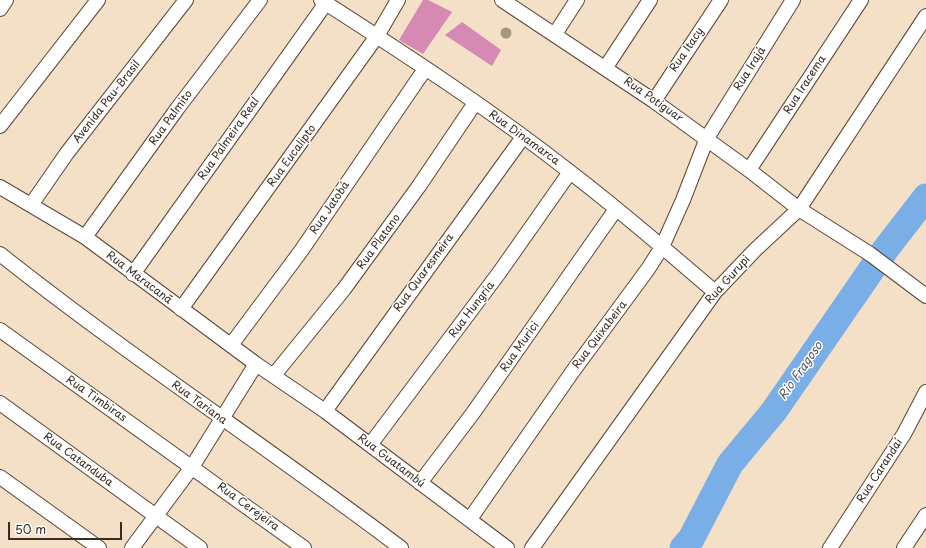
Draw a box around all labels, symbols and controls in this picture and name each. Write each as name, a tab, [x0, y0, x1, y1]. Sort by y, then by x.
street label: Rua Itacy	[667, 25, 707, 75]
street label: Rua Irajá	[731, 45, 769, 93]
street label: Rua Iracema	[781, 53, 829, 117]
street label: Avenida Pau-Brasil	[71, 58, 143, 146]
street label: Rua Potiguar	[621, 75, 685, 125]
street label: Rua Palmito	[147, 88, 195, 148]
street label: Rua Palmeira Real	[196, 95, 262, 183]
street label: Rua Dinamarca	[486, 108, 562, 168]
street label: Rua Eucalipto	[265, 122, 319, 190]
street label: Rua Jatobá	[308, 179, 352, 237]
street label: Rua Platano	[355, 212, 403, 272]
street label: Rua Quaresmeira	[391, 231, 457, 315]
street label: Rua Maracanã	[103, 249, 175, 307]
street label: Rua Gurupi	[703, 253, 753, 307]
street label: Rua Hungria	[447, 279, 497, 341]
street label: Rua Quixabeira	[570, 298, 630, 372]
street label: Rua Murici	[498, 319, 542, 375]
water label: Rio Fragoso	[776, 339, 826, 403]
street label: Rua Timbiras	[63, 373, 129, 425]
street label: Rua Tariana	[169, 378, 229, 428]
street label: Rua Catanduba	[41, 430, 115, 490]
street label: Rua Guatambú	[355, 431, 427, 491]
street label: Rua Carandaí	[854, 436, 906, 506]
street label: Rua Cerejeira	[214, 480, 282, 534]
scale bar	[10, 514, 124, 540]
text: 50 m	[15, 520, 46, 538]

